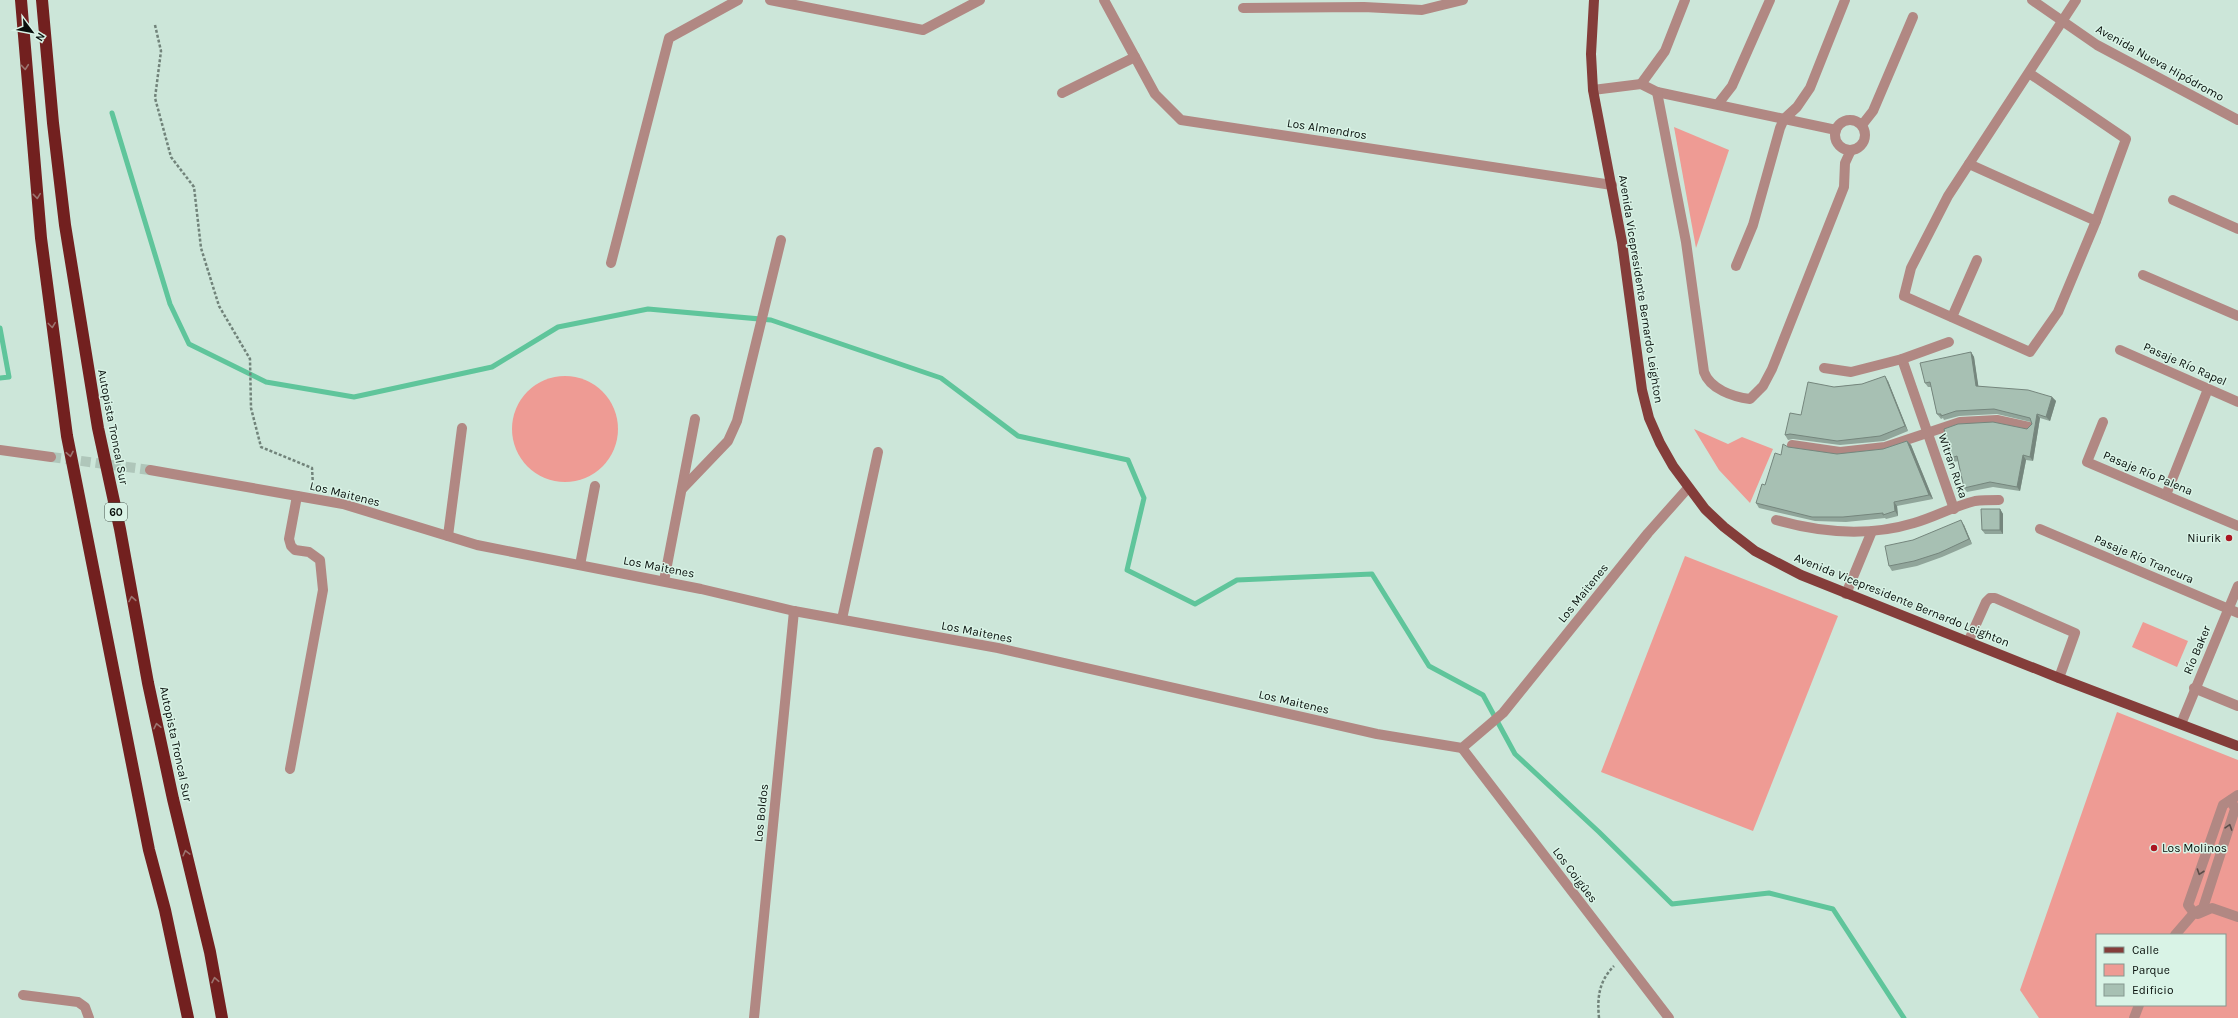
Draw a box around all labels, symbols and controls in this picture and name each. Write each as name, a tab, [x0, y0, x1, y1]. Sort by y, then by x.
north arrow	[12, 12, 52, 52]
street label: Avenida Nueva Hipódromo	[2094, 22, 2226, 104]
text: N	[32, 30, 48, 44]
one-way arrow	[21, 64, 30, 70]
street label: Los Almendros	[1286, 116, 1368, 142]
street label: Avenida Vicepresidente Bernardo Leighton	[1616, 174, 1666, 404]
one-way arrow	[32, 193, 41, 199]
one-way arrow	[47, 322, 56, 329]
street label: Pasaje Río Rapel	[2141, 339, 2229, 389]
street label: Autopista Troncal Sur	[95, 368, 131, 487]
street label: Witran Ruka	[1935, 432, 1971, 500]
street label: Pasaje Río Palena	[2101, 448, 2195, 498]
one-way arrow	[66, 451, 74, 457]
street label: Los Maitenes	[308, 478, 382, 510]
road number: 60	[105, 503, 127, 521]
place label: Niurik	[2187, 531, 2221, 545]
street label: Pasaje Río Trancura	[2092, 532, 2196, 586]
marker: Niurik	[2224, 533, 2234, 543]
street label: Avenida Vicepresidente Bernardo Leighton	[1792, 550, 2012, 650]
street label: Los Maitenes	[622, 553, 696, 581]
street label: Los Maitenes	[1555, 561, 1611, 625]
one-way arrow	[128, 596, 137, 602]
street label: Los Maitenes	[940, 618, 1014, 646]
street label: Río Baker	[2180, 623, 2214, 677]
street label: Autopista Troncal Sur	[157, 685, 195, 803]
street label: Los Maitenes	[1257, 687, 1331, 717]
one-way arrow	[154, 723, 162, 729]
street label: Los Boldos	[751, 783, 771, 843]
one-way arrow	[2224, 824, 2233, 831]
place label: Los Molinos	[2162, 841, 2227, 855]
marker: Los Molinos	[2149, 843, 2159, 853]
street label: Los Coigûes	[1550, 845, 1600, 905]
one-way arrow	[183, 850, 191, 856]
one-way arrow	[2196, 869, 2204, 876]
legend	[2096, 934, 2226, 1006]
text: Calle	[2132, 943, 2159, 957]
text: Parque	[2132, 963, 2170, 977]
one-way arrow	[211, 977, 220, 983]
text: Edificio	[2132, 983, 2173, 997]

